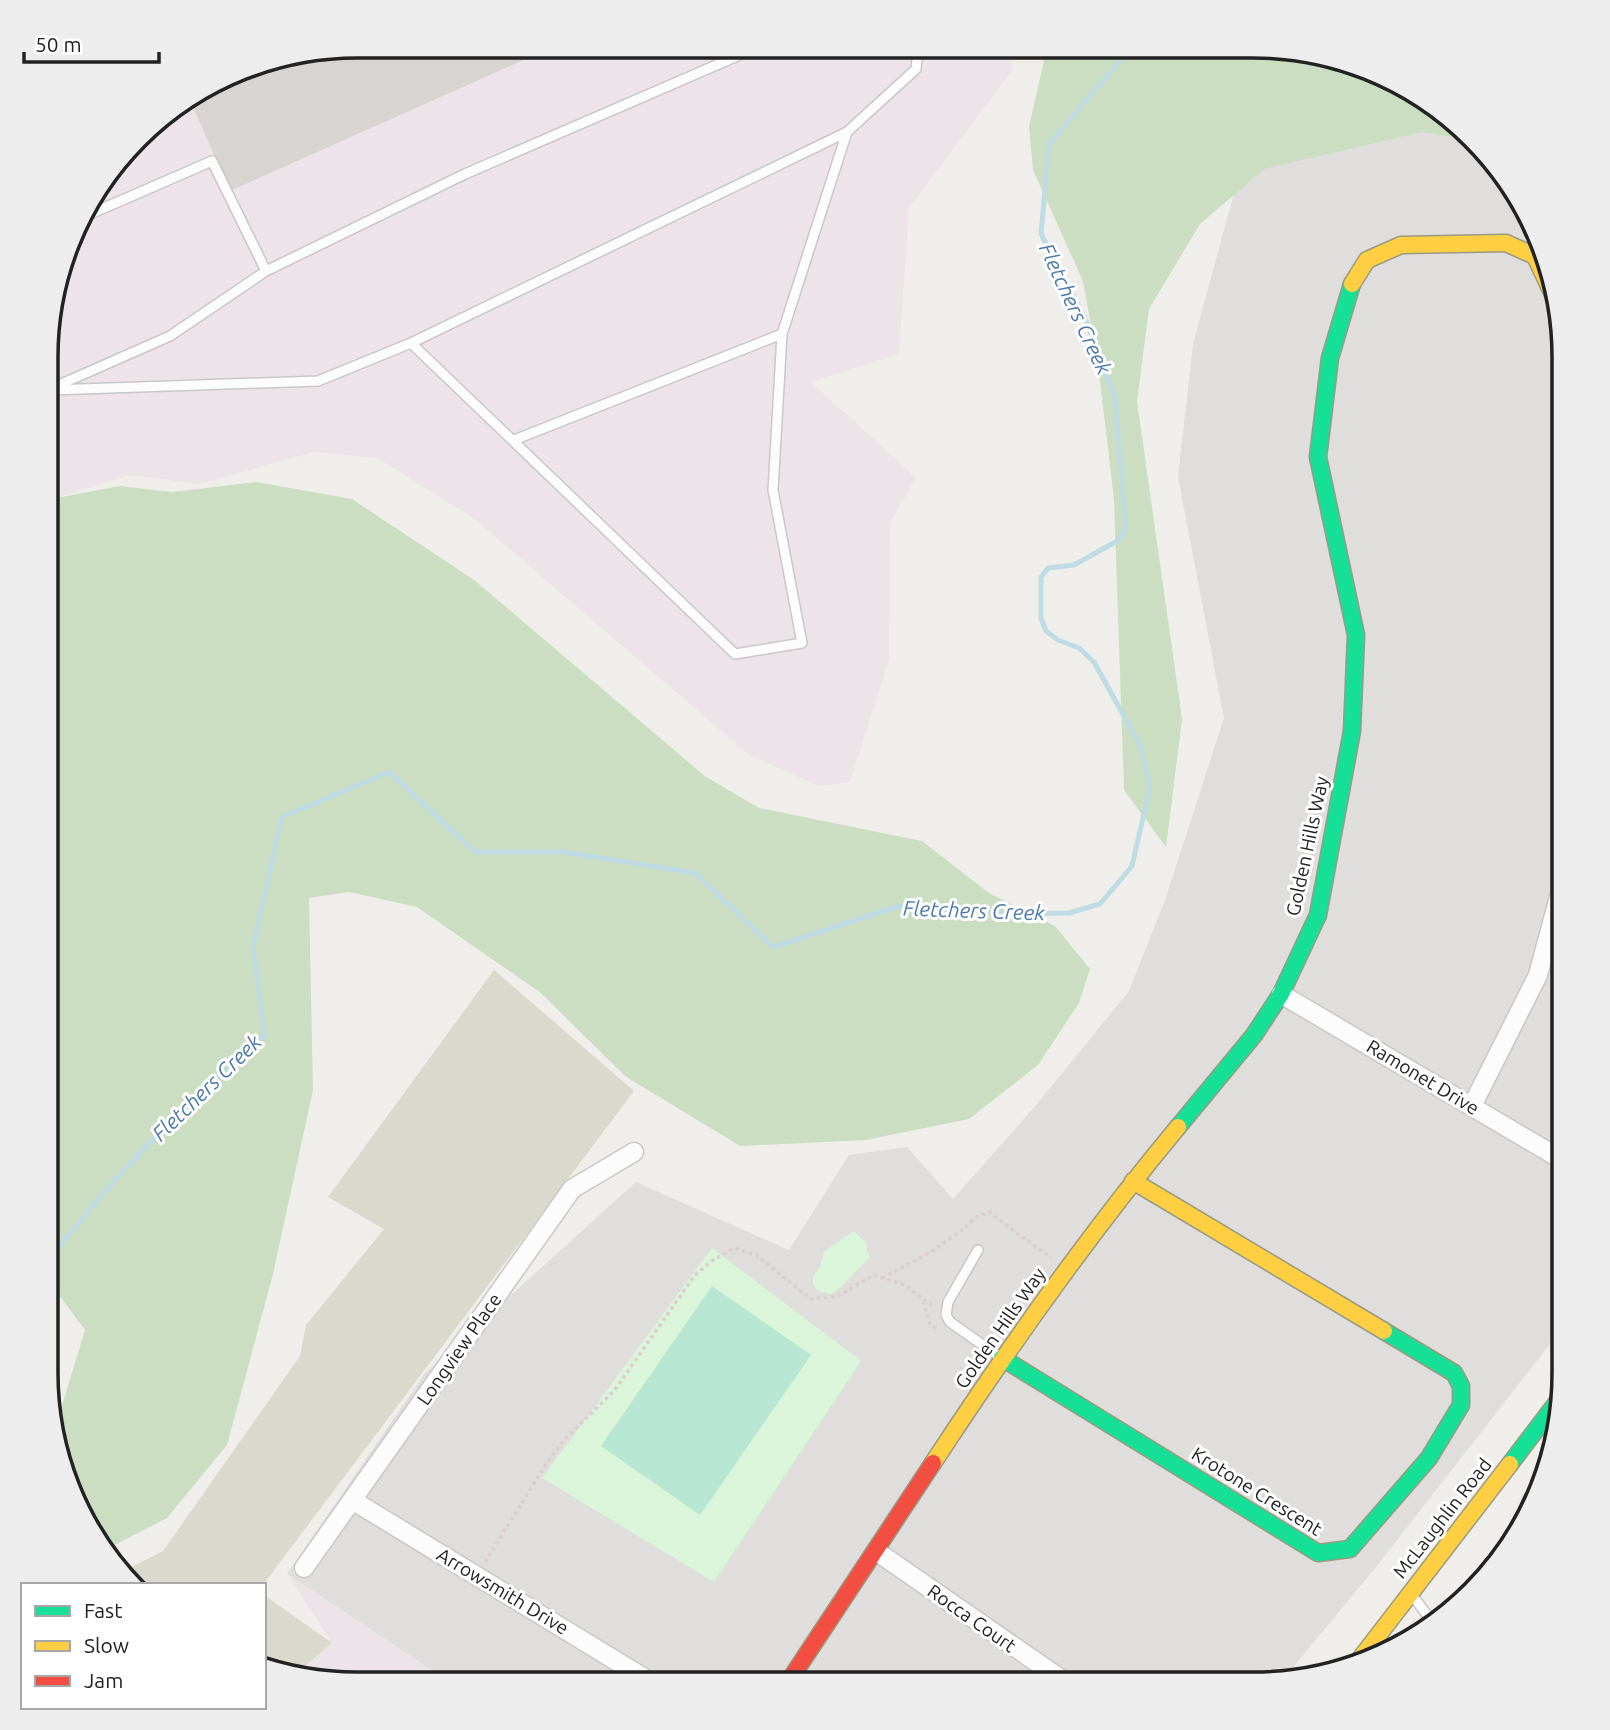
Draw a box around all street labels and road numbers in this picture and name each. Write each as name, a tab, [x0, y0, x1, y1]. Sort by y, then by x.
street label: Golden Hills Way	[1281, 774, 1333, 918]
street label: Ramonet Drive	[1363, 1035, 1483, 1119]
street label: Golden Hills Way	[950, 1264, 1050, 1392]
street label: Longview Place	[412, 1289, 506, 1409]
street label: Krotone Crescent	[1188, 1442, 1327, 1540]
street label: McLaughlin Road	[1388, 1454, 1496, 1582]
street label: Arrowsmith Drive	[433, 1543, 573, 1639]
street label: Rocca Court	[924, 1579, 1021, 1657]

